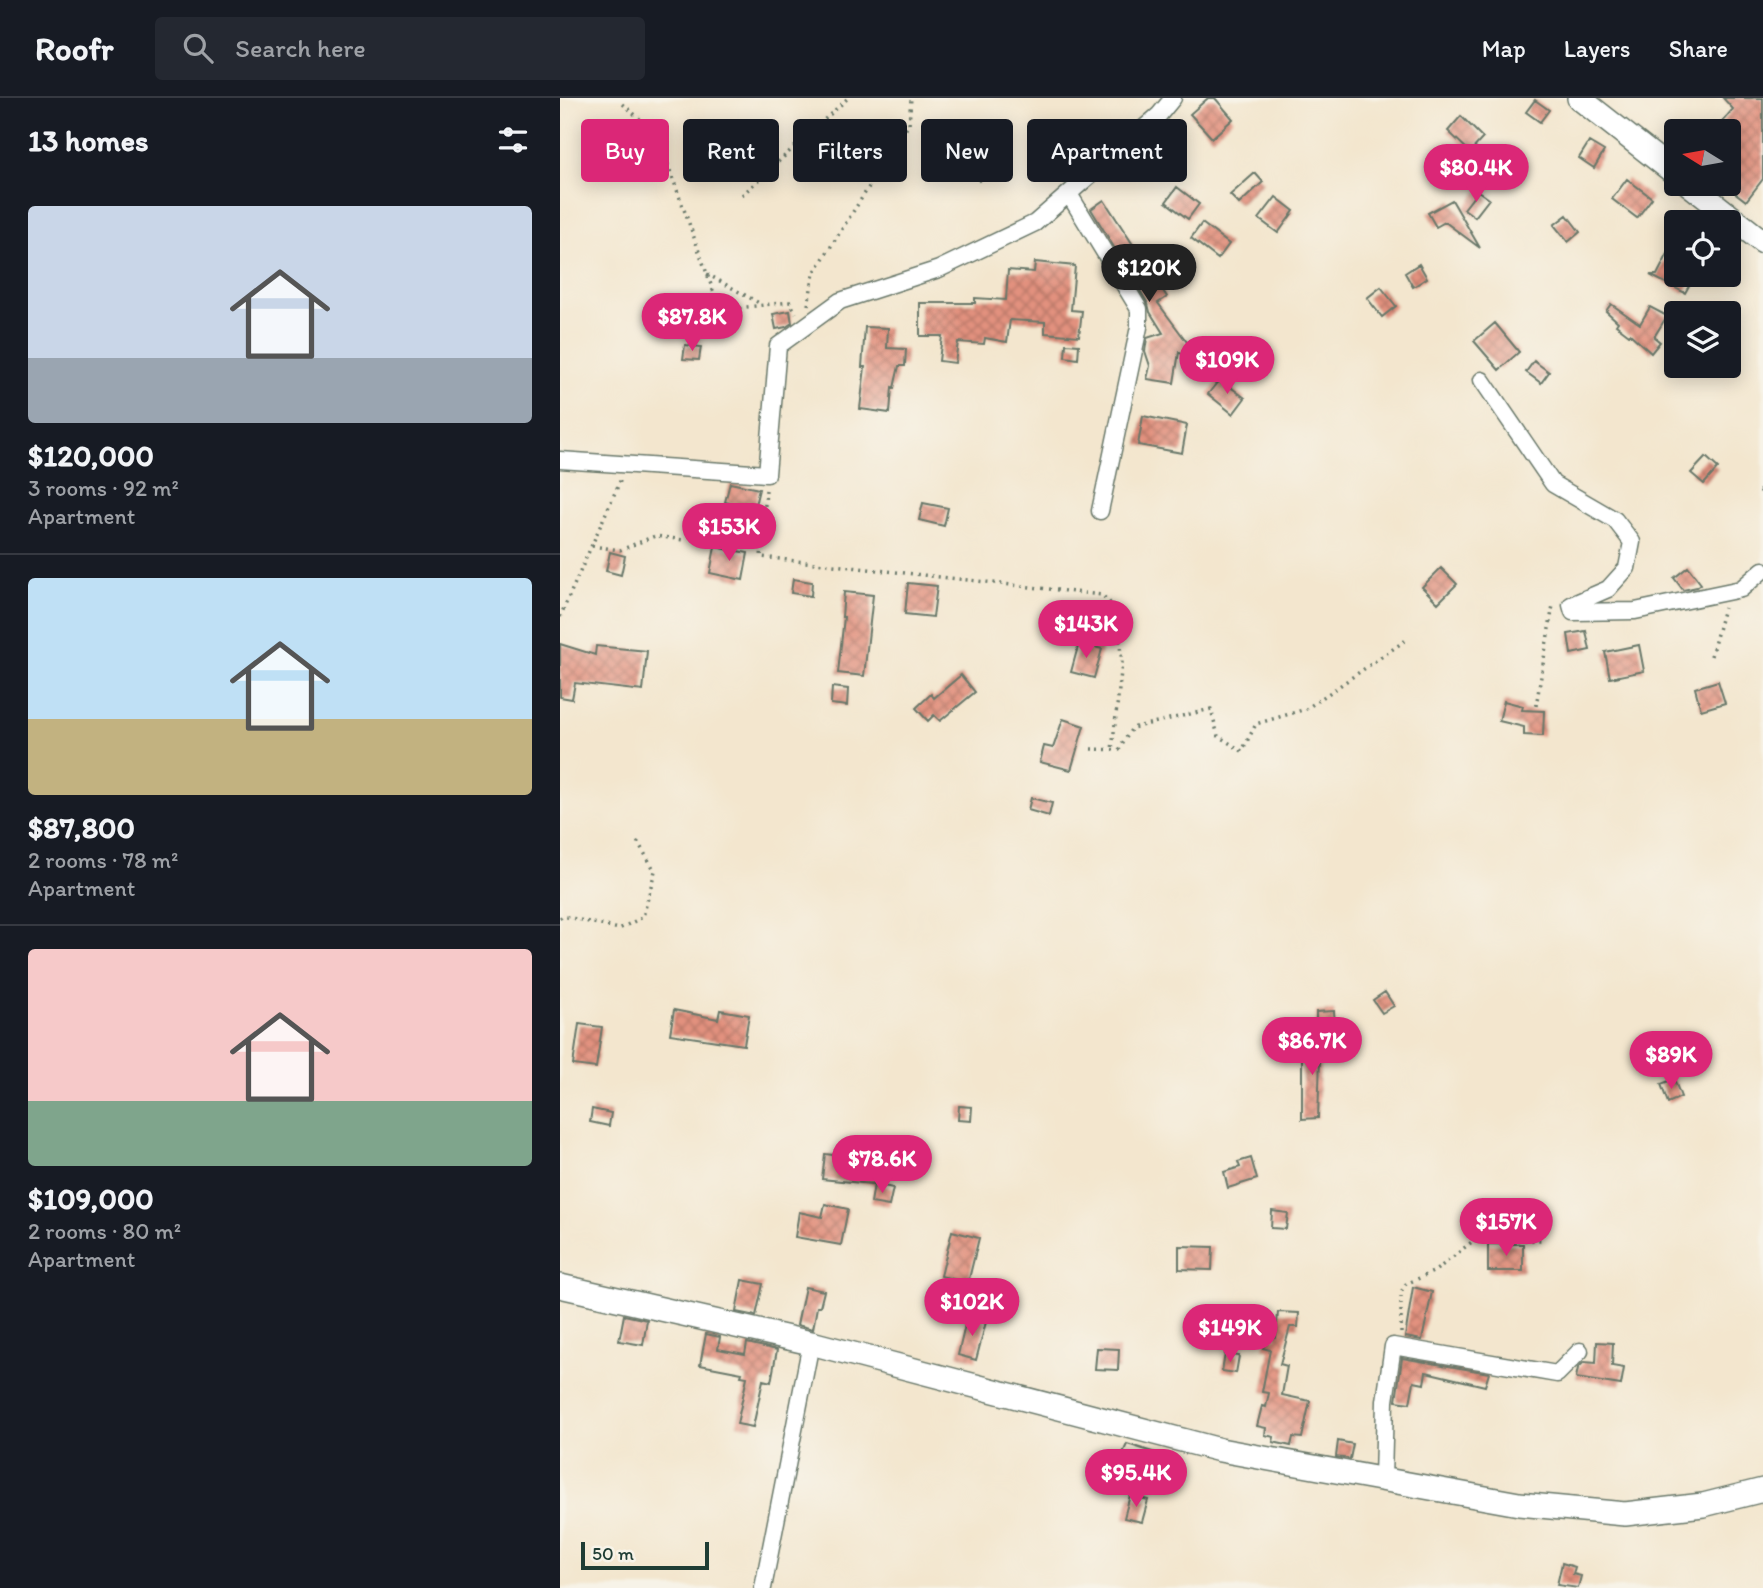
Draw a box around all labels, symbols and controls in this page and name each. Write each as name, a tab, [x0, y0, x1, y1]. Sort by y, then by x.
search box	[155, 17, 645, 80]
text: Roofr	[35, 29, 113, 68]
icon: search	[179, 29, 217, 67]
text: Search here	[235, 32, 366, 64]
text: Map	[1482, 34, 1526, 63]
text: Layers	[1564, 34, 1631, 63]
text: Share	[1669, 34, 1728, 63]
chip: Buy	[581, 119, 669, 182]
chip: Rent	[683, 119, 779, 182]
chip: Filters	[793, 119, 907, 182]
chip: New	[921, 119, 1013, 182]
chip: Apartment	[1027, 119, 1187, 182]
north arrow	[1664, 119, 1741, 196]
map controls	[1664, 119, 1741, 378]
icon: filters	[494, 121, 532, 159]
text: 13 homes	[28, 122, 148, 159]
pin: $80.4K	[1419, 144, 1533, 204]
text: $80.4K	[1440, 153, 1512, 181]
button: locate	[1664, 210, 1741, 287]
pin: $120K	[1100, 244, 1198, 304]
icon: home	[217, 251, 343, 377]
text: $120K	[1117, 253, 1181, 281]
pin: $87.8K	[635, 294, 749, 353]
button: layers	[1664, 301, 1741, 378]
text: $87.8K	[658, 302, 726, 330]
pin: $109K	[1178, 336, 1276, 396]
text: $109K	[1195, 345, 1259, 373]
text: $120,000	[28, 437, 154, 474]
text: 3 rooms · 92 m²	[28, 474, 179, 502]
text: Apartment	[28, 502, 135, 530]
pin: $153K	[680, 504, 778, 563]
text: $153K	[698, 512, 760, 540]
pin: $143K	[1037, 601, 1135, 660]
text: $143K	[1054, 609, 1118, 637]
icon: home	[217, 623, 343, 749]
text: $87,800	[28, 809, 135, 846]
text: 2 rooms · 78 m²	[28, 846, 178, 874]
text: Apartment	[28, 874, 135, 902]
icon: home	[217, 994, 343, 1120]
pin: $86.7K	[1255, 1018, 1369, 1077]
text: $86.7K	[1278, 1026, 1346, 1054]
pin: $89K	[1630, 1032, 1712, 1091]
text: $89K	[1646, 1040, 1697, 1068]
pin: $78.6K	[825, 1136, 939, 1195]
text: $78.6K	[848, 1144, 916, 1172]
text: $109,000	[28, 1180, 154, 1217]
pin: $157K	[1457, 1198, 1555, 1258]
text: $157K	[1476, 1207, 1536, 1235]
text: 2 rooms · 80 m²	[28, 1217, 181, 1245]
text: Apartment	[28, 1245, 135, 1273]
pin: $102K	[923, 1278, 1021, 1338]
text: $102K	[940, 1287, 1004, 1315]
pin: $149K	[1181, 1304, 1279, 1364]
text: $149K	[1199, 1313, 1261, 1341]
pin: $95.4K	[1079, 1450, 1193, 1509]
text: $95.4K	[1101, 1458, 1171, 1486]
scale bar	[581, 1539, 709, 1571]
text: 50 m	[592, 1542, 634, 1565]

